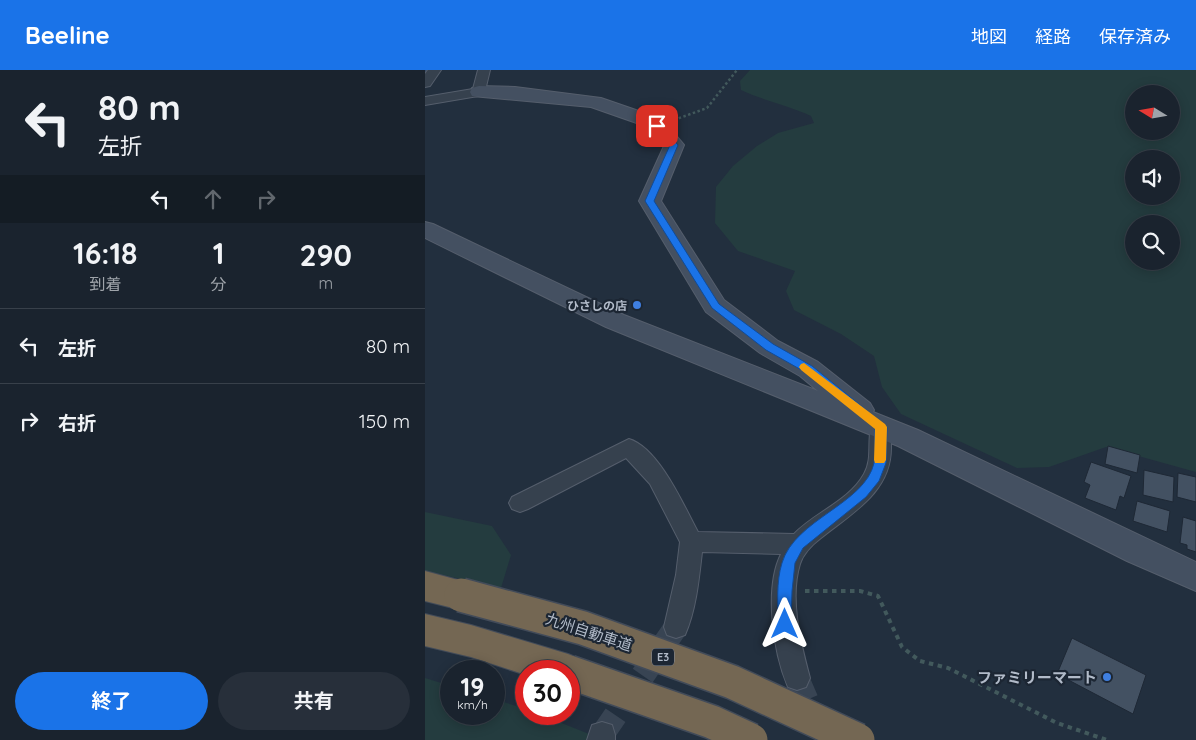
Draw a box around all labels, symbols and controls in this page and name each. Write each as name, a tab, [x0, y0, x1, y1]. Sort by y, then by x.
text: Beeline	[25, 20, 110, 50]
text: 地図	[971, 25, 1007, 48]
text: 経路	[1035, 25, 1071, 48]
text: 保存済み	[1099, 25, 1171, 48]
text: 80 m	[98, 85, 181, 129]
north arrow	[1125, 85, 1180, 140]
map controls	[1125, 85, 1180, 270]
icon: left	[15, 90, 80, 155]
pin	[636, 105, 678, 147]
icon: arrive	[643, 112, 671, 140]
text: 左折	[98, 132, 142, 160]
button: sound	[1125, 150, 1180, 205]
icon: left	[146, 185, 174, 213]
icon: ahead	[199, 185, 227, 213]
icon: right	[252, 185, 280, 213]
button: search	[1125, 215, 1180, 270]
text: 16:18	[73, 234, 138, 272]
text: 1	[213, 234, 224, 272]
text: 290	[299, 236, 352, 274]
text: m	[318, 273, 333, 293]
text: 到着	[89, 274, 121, 294]
text: 分	[211, 274, 227, 294]
place label: ひさしの店	[567, 298, 627, 313]
marker: ひさしの店	[631, 299, 643, 311]
icon: left	[15, 332, 43, 360]
text: 80 m	[366, 334, 410, 358]
text: 左折	[58, 336, 96, 360]
icon: right	[15, 407, 43, 435]
text: 150 m	[359, 409, 410, 433]
text: 右折	[58, 411, 96, 435]
position arrow	[758, 597, 810, 649]
street label: 九州自動車道	[543, 609, 635, 655]
road number: E3	[652, 648, 674, 666]
speed limit sign: 30	[515, 660, 580, 725]
place label: ファミリーマート	[977, 668, 1097, 687]
text: 19	[461, 671, 484, 702]
marker: ファミリーマート	[1101, 671, 1113, 683]
button: 終了	[15, 672, 208, 730]
button: 共有	[218, 672, 410, 730]
text: km/h	[457, 697, 488, 712]

